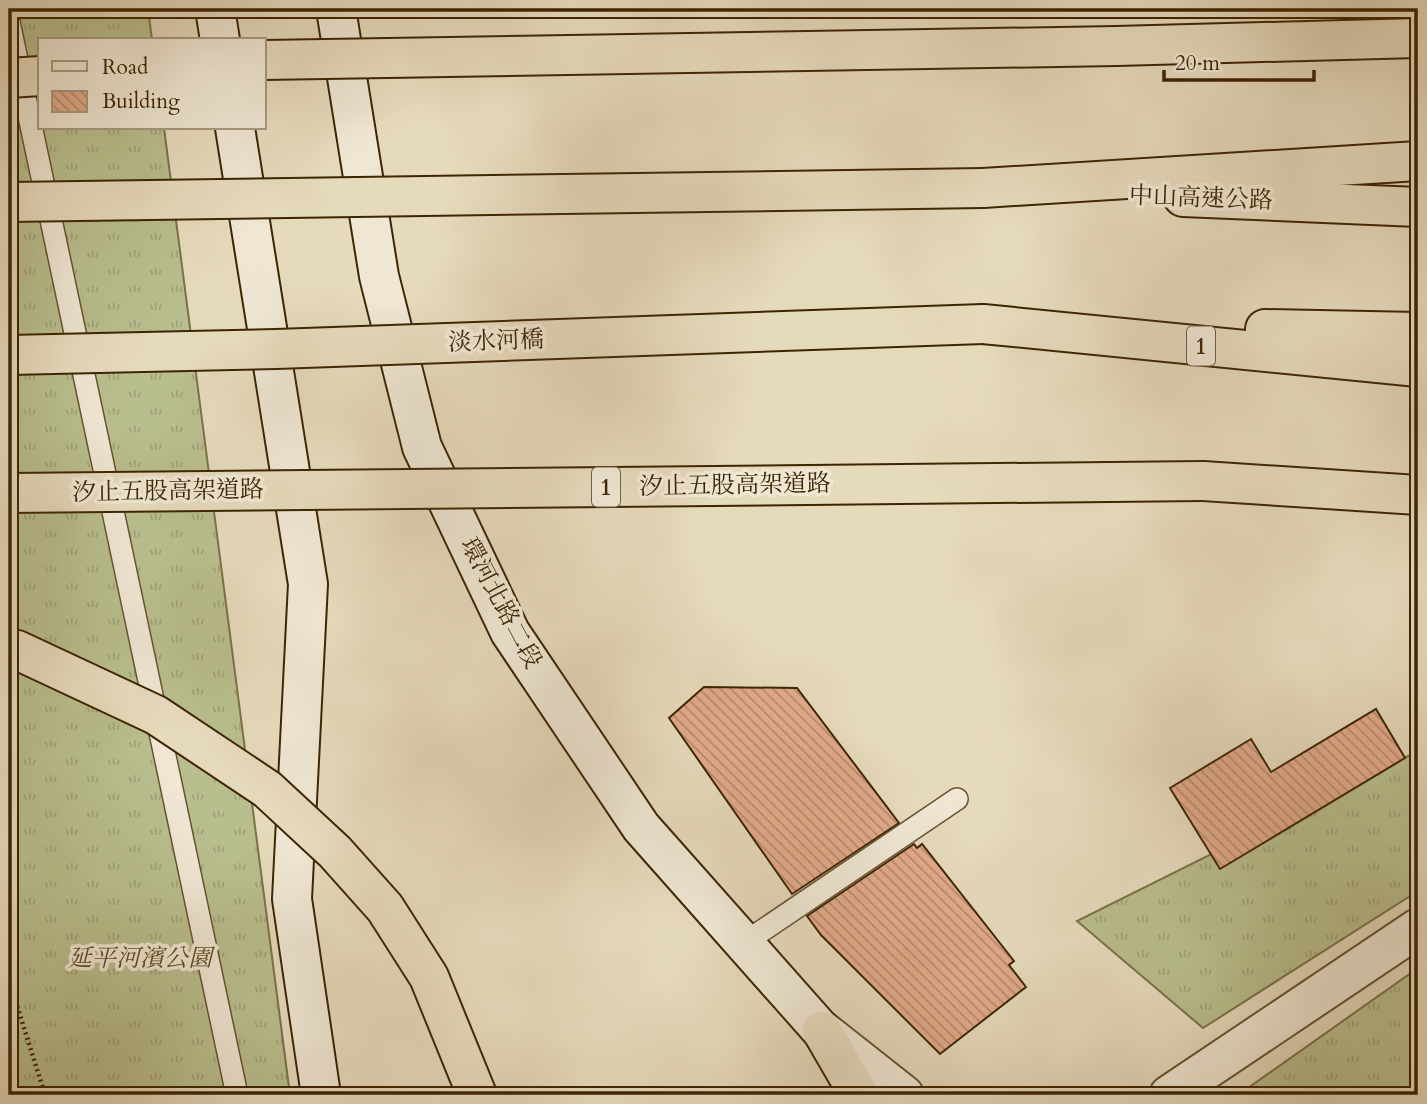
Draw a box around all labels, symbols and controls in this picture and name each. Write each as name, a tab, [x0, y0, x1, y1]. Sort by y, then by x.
legend	[38, 38, 266, 130]
scale bar	[1164, 38, 1315, 82]
text: 20 m	[1175, 49, 1220, 78]
text: Road	[102, 53, 148, 82]
text: Building	[102, 87, 180, 116]
street label: 中山高速公路	[1128, 179, 1274, 217]
street label: 淡水河橋	[447, 323, 545, 359]
road number: 1	[1187, 326, 1215, 366]
road number: 1	[592, 467, 620, 506]
street label: 汐止五股高架道路	[639, 467, 831, 503]
street label: 汐止五股高架道路	[72, 473, 264, 509]
street label: 環河北路二段	[453, 532, 549, 674]
park label: 延平河濱公園	[68, 942, 216, 975]

